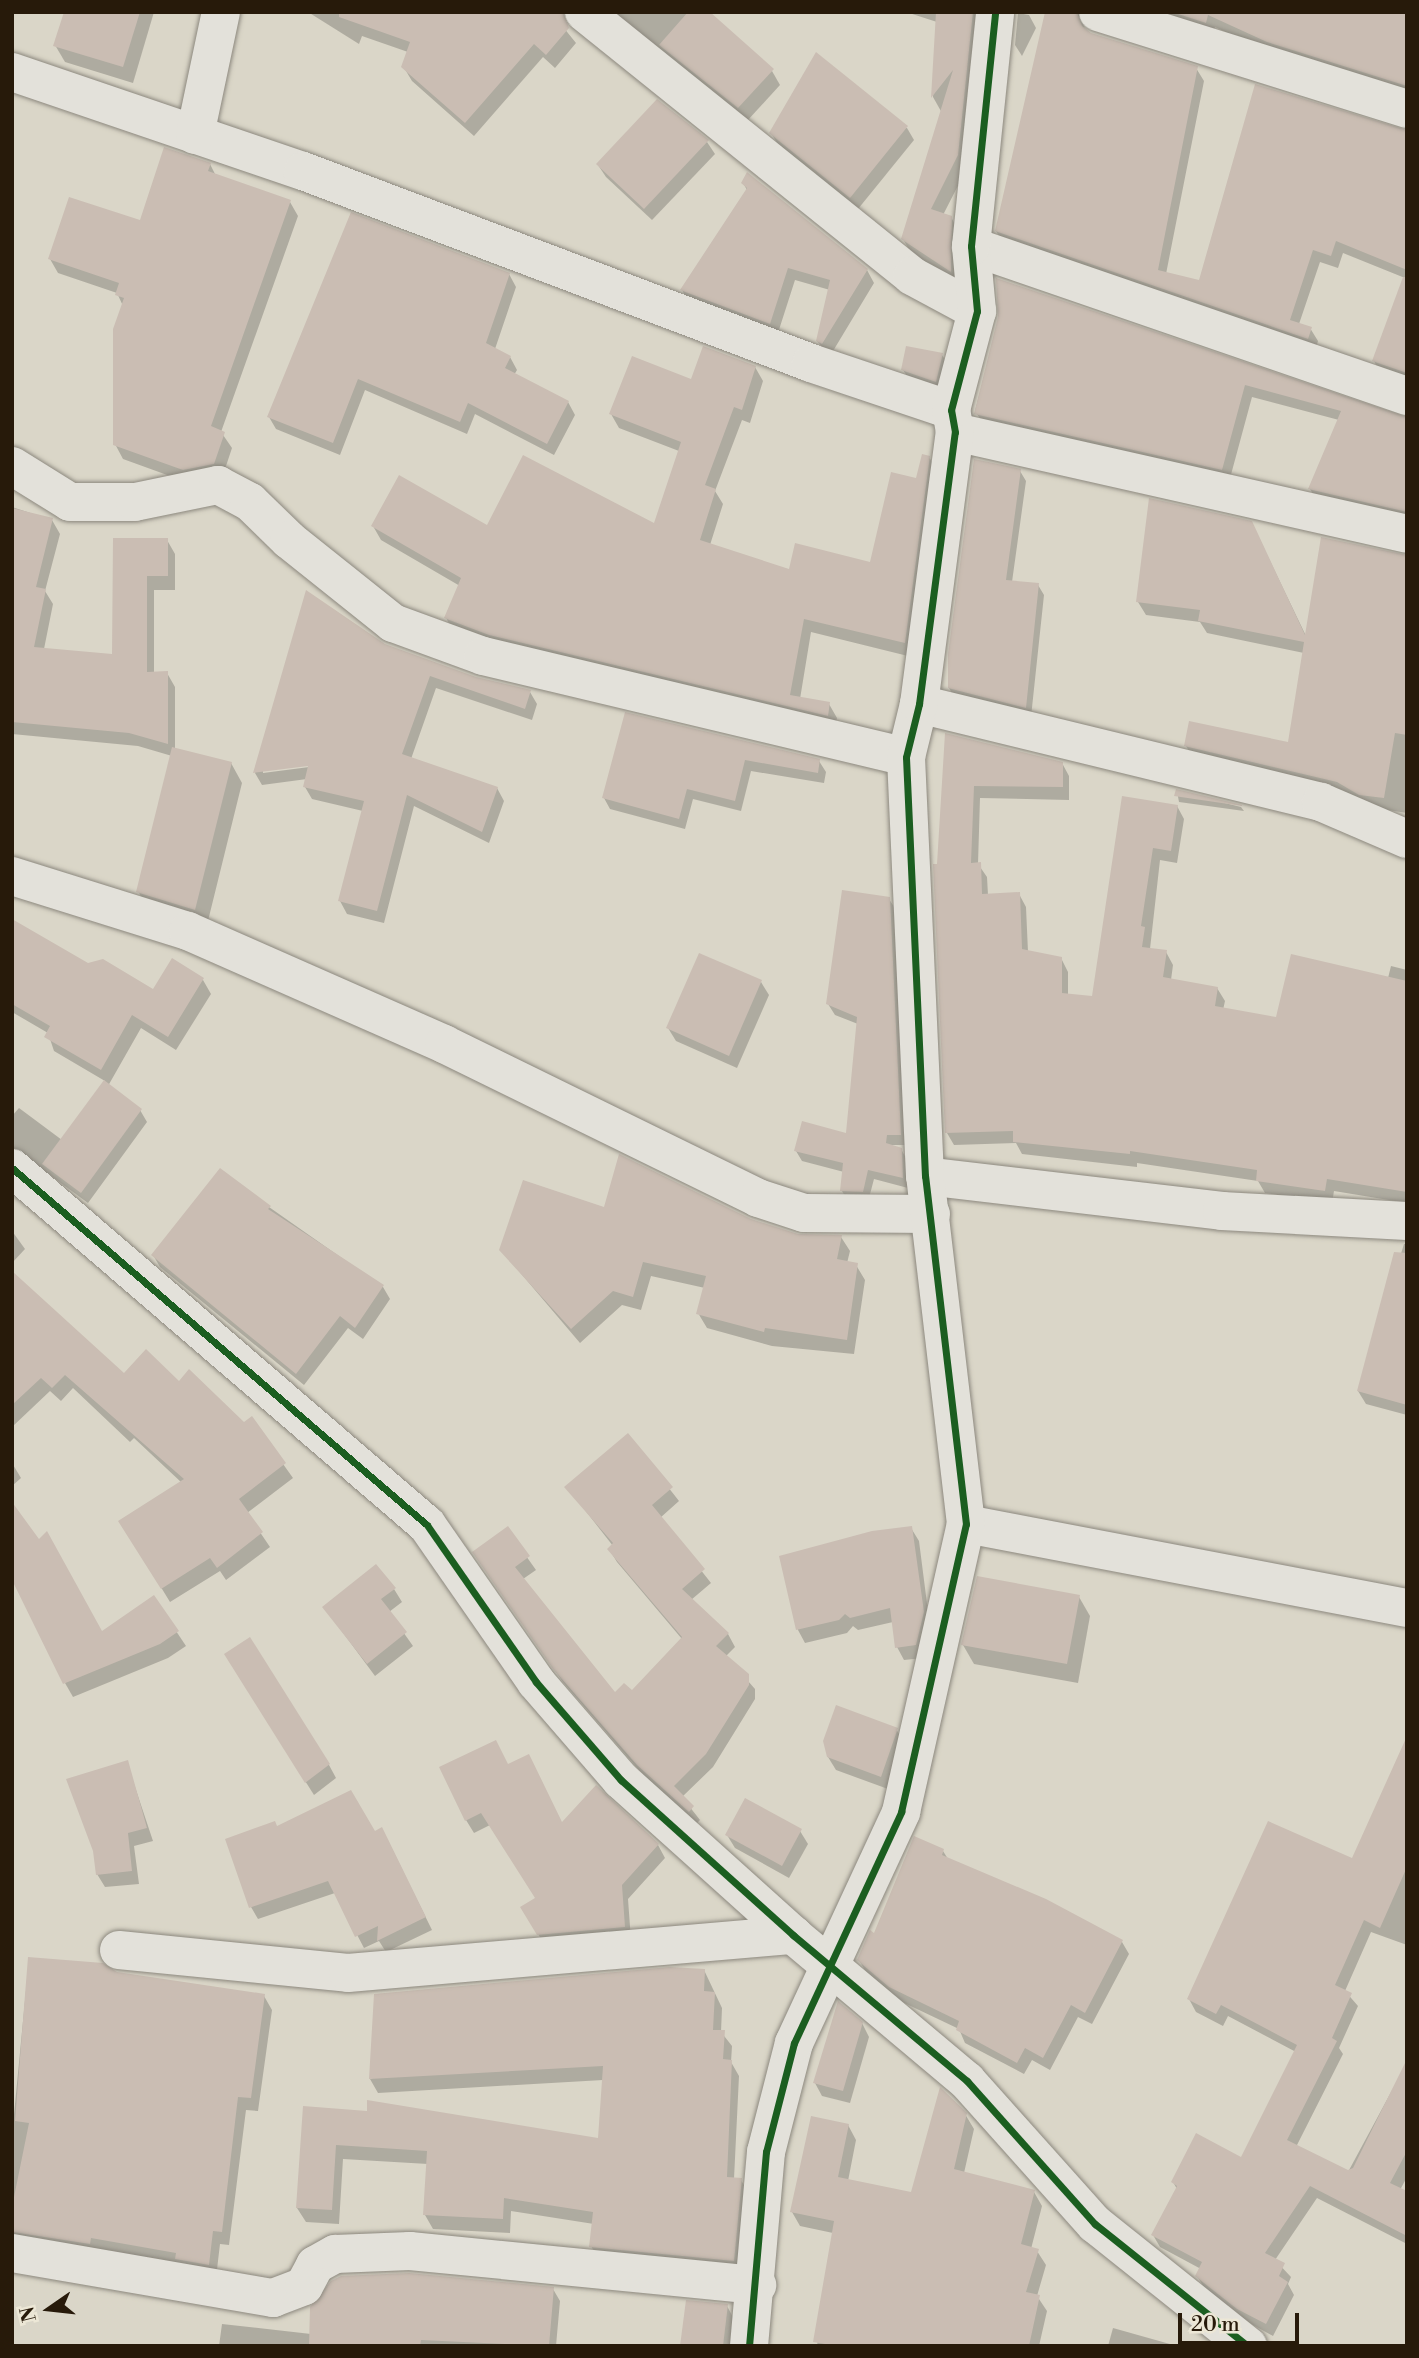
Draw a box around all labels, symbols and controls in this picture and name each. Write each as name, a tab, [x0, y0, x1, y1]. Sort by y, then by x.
north arrow	[14, 2274, 84, 2344]
scale bar	[1181, 2298, 1302, 2342]
text: N	[15, 2304, 42, 2324]
text: 20 m	[1191, 2312, 1240, 2338]

